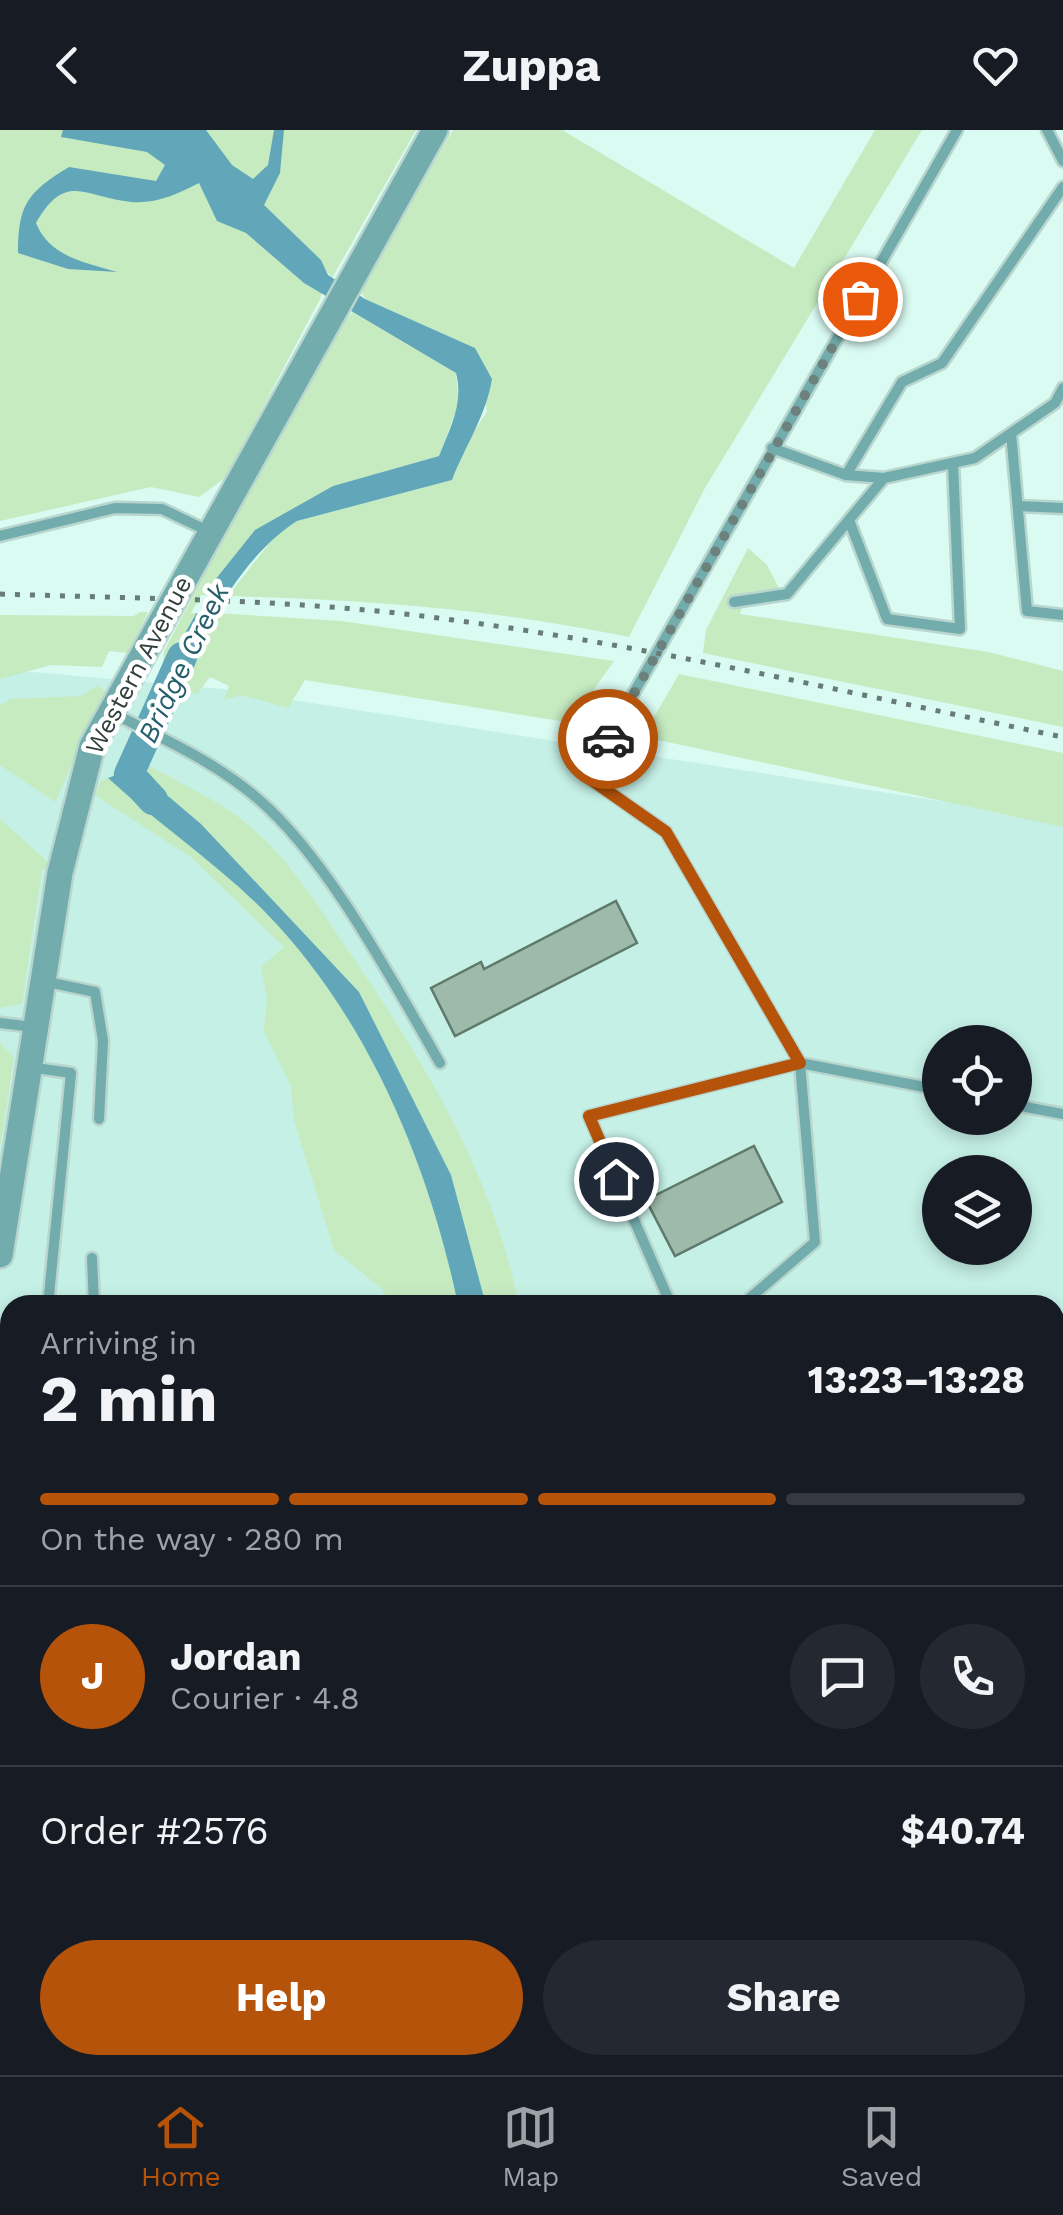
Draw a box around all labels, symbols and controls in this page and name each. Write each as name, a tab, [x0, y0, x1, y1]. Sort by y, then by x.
icon: back	[40, 38, 95, 93]
icon: heart	[968, 38, 1023, 93]
text: Zuppa	[462, 39, 601, 92]
pin	[818, 257, 903, 342]
icon: bag	[833, 272, 888, 327]
street label: Western Avenue	[79, 571, 198, 759]
water label: Bridge Creek	[131, 578, 236, 748]
courier	[558, 689, 658, 789]
icon: car	[581, 712, 636, 767]
map controls	[922, 1025, 1032, 1265]
button: locate	[922, 1025, 1032, 1135]
pin	[574, 1137, 659, 1222]
icon: home	[589, 1152, 644, 1207]
button: layers	[922, 1155, 1032, 1265]
text: Arriving in	[40, 1324, 197, 1362]
text: 13:23–13:28	[808, 1358, 1025, 1402]
text: 2 min	[40, 1361, 218, 1437]
text: On the way · 280 m	[40, 1520, 344, 1558]
button: chat	[790, 1624, 895, 1729]
button: phone	[920, 1624, 1025, 1729]
text: Jordan	[170, 1635, 302, 1679]
text: J	[81, 1654, 104, 1698]
text: Courier · 4.8	[170, 1679, 360, 1717]
text: Order #2576	[40, 1809, 269, 1853]
text: $40.74	[901, 1809, 1025, 1853]
button: Help	[40, 1940, 523, 2055]
button: Share	[543, 1940, 1025, 2055]
tab: Home	[141, 2100, 221, 2193]
tab: Map	[502, 2100, 559, 2193]
tab: Saved	[841, 2100, 922, 2193]

